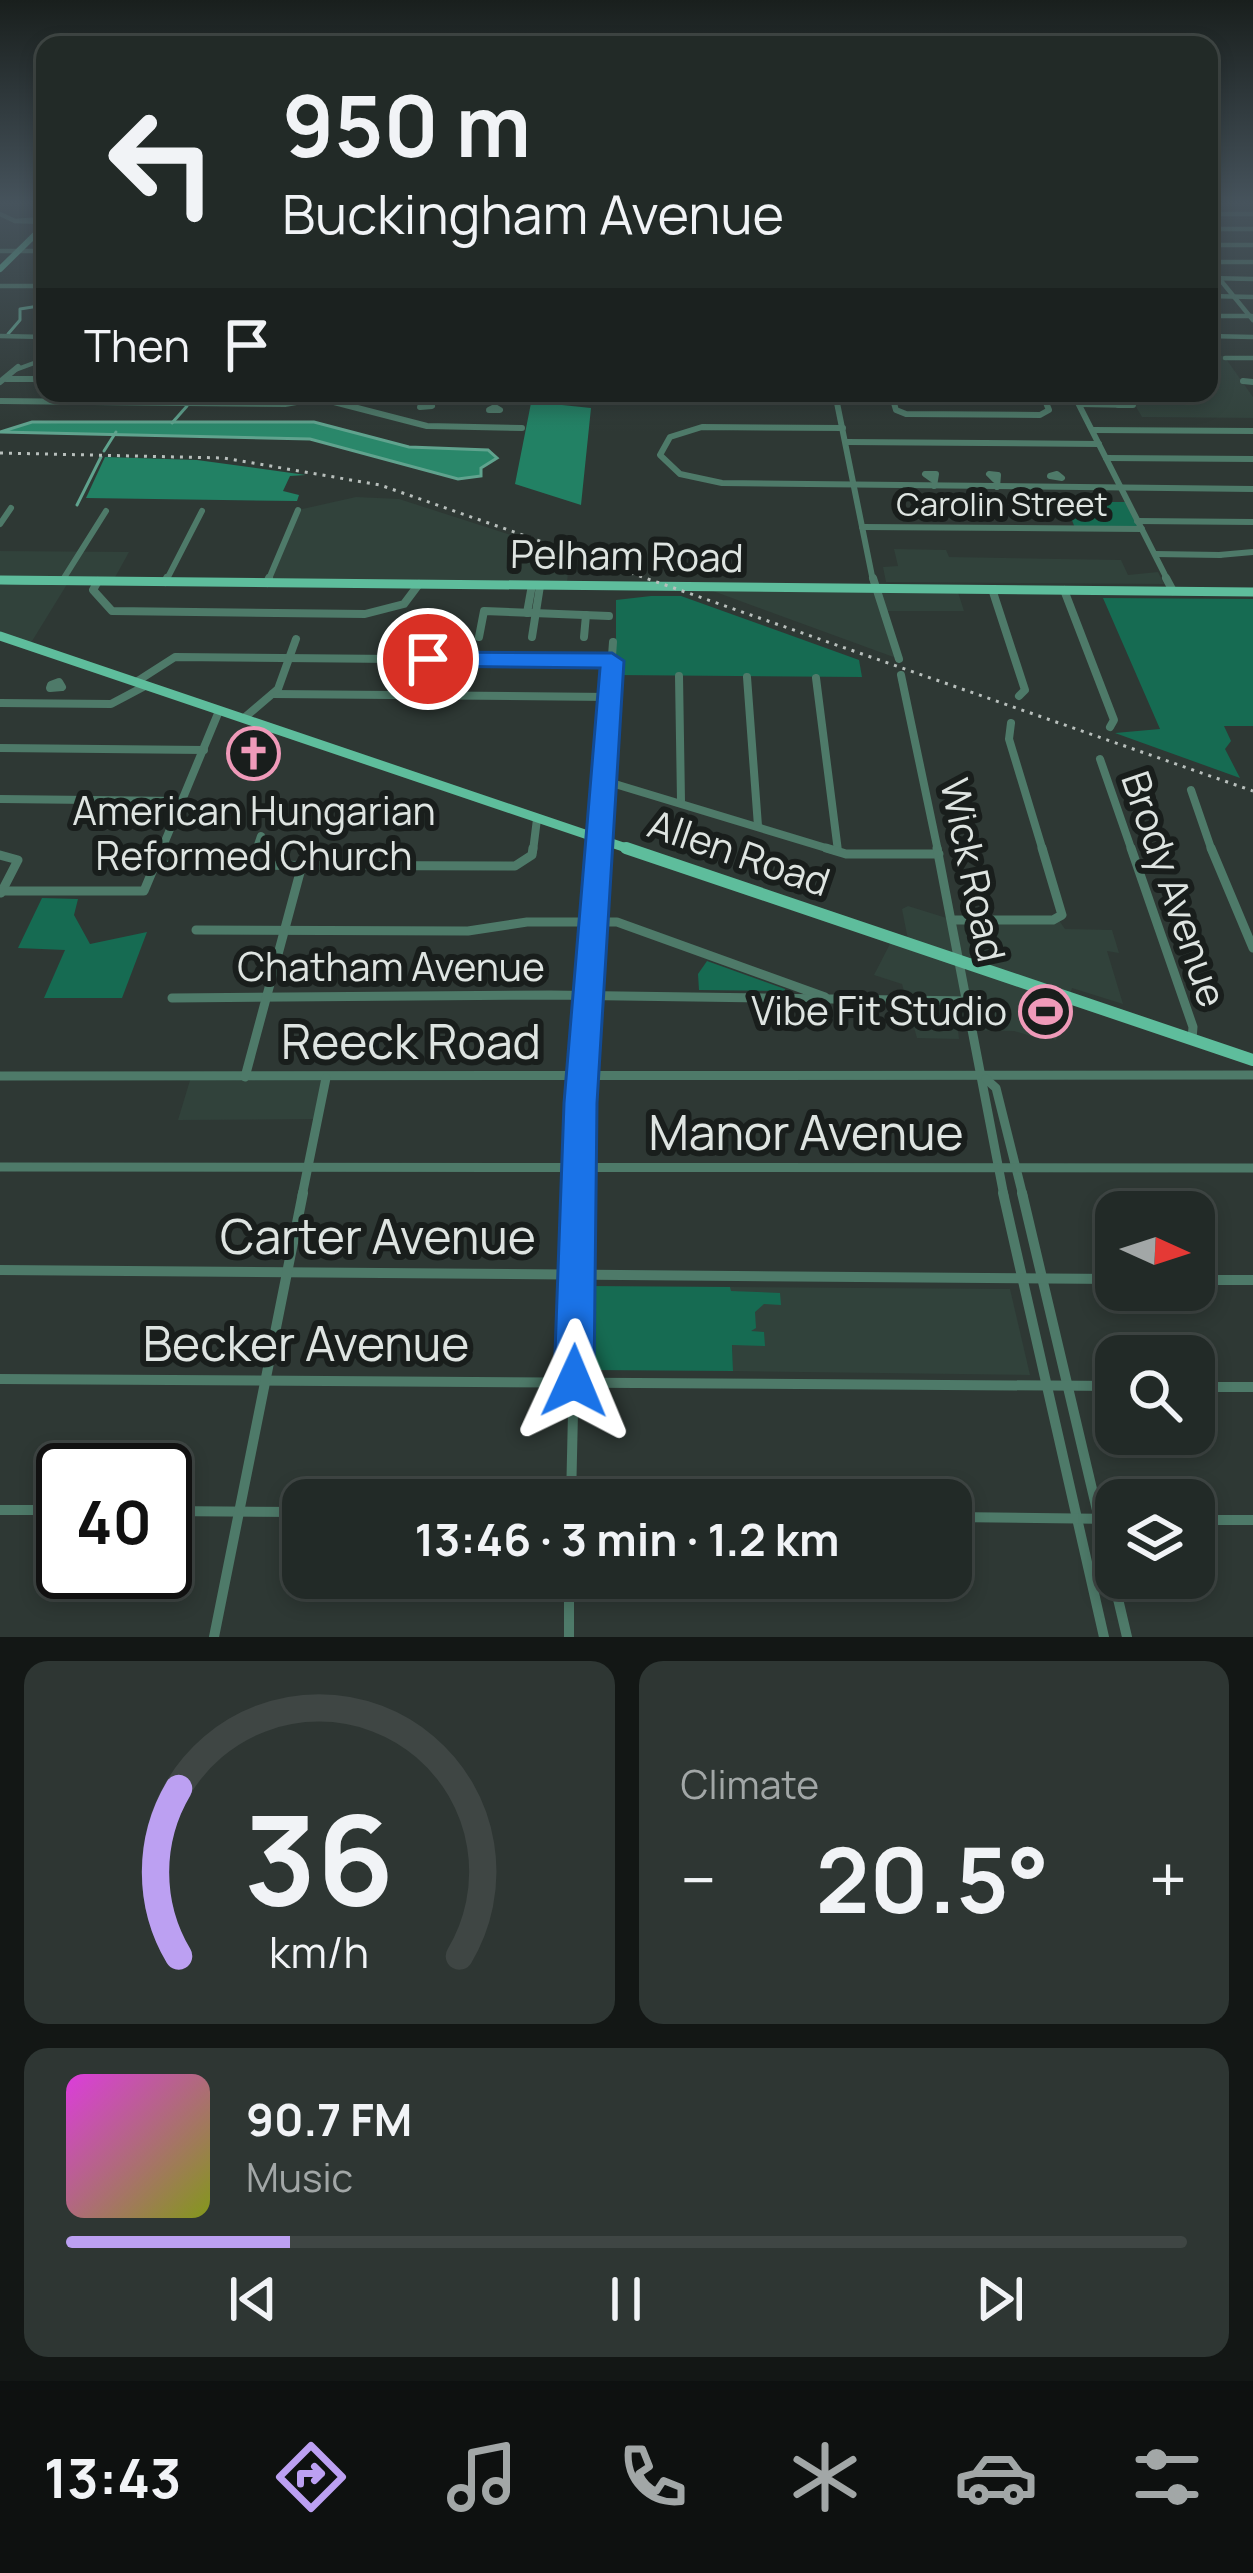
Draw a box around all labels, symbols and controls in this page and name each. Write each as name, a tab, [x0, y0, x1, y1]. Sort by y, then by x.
text: 950 m	[282, 67, 531, 182]
icon: left	[84, 84, 240, 240]
text: Buckingham Avenue	[282, 176, 784, 250]
icon: arrive	[214, 312, 280, 378]
text: Then	[84, 314, 190, 376]
street label: Carolin Street	[896, 481, 1108, 526]
street label: Pelham Road	[510, 526, 744, 584]
pin	[377, 608, 479, 710]
icon: arrive	[395, 626, 461, 692]
church icon: American Hungarian Reformed Church	[226, 726, 282, 782]
street label: Brody Avenue	[1109, 764, 1240, 1014]
street label: Wick Road	[928, 773, 1020, 966]
place label: American Hungarian Reformed Church	[72, 783, 436, 882]
street label: Allen Road	[641, 796, 837, 908]
street label: Chatham Avenue	[237, 939, 545, 993]
place label: Vibe Fit Studio	[751, 983, 1007, 1037]
sports icon: Vibe Fit Studio	[1018, 983, 1074, 1039]
street label: Reeck Road	[281, 1008, 541, 1073]
street label: Manor Avenue	[649, 1099, 963, 1164]
north arrow	[1095, 1191, 1215, 1311]
map controls	[1095, 1191, 1215, 1599]
street label: Carter Avenue	[220, 1203, 536, 1268]
street label: Becker Avenue	[143, 1310, 469, 1375]
position arrow	[511, 1318, 637, 1444]
button: search	[1095, 1335, 1215, 1455]
speed limit sign: 40	[36, 1443, 192, 1599]
button: layers	[1095, 1479, 1215, 1599]
text: 13:46 · 3 min · 1.2 km	[414, 1508, 840, 1570]
text: Climate	[681, 1757, 819, 1811]
text: 36	[244, 1772, 394, 1942]
text: 20.5°	[816, 1817, 1049, 1940]
text: −	[681, 1834, 716, 1924]
text: +	[1149, 1834, 1187, 1924]
text: km/h	[269, 1921, 369, 1980]
text: 90.7 FM	[246, 2088, 412, 2150]
text: Music	[246, 2150, 353, 2204]
icon: previous	[220, 2266, 286, 2332]
icon: pause	[593, 2266, 659, 2332]
icon: next	[967, 2266, 1033, 2332]
icon: directions	[269, 2435, 353, 2519]
icon: music	[440, 2435, 524, 2519]
icon: phone	[611, 2435, 695, 2519]
icon: climate	[783, 2435, 867, 2519]
icon: car	[954, 2435, 1038, 2519]
icon: filters	[1125, 2435, 1209, 2519]
text: 13:43	[44, 2440, 181, 2514]

